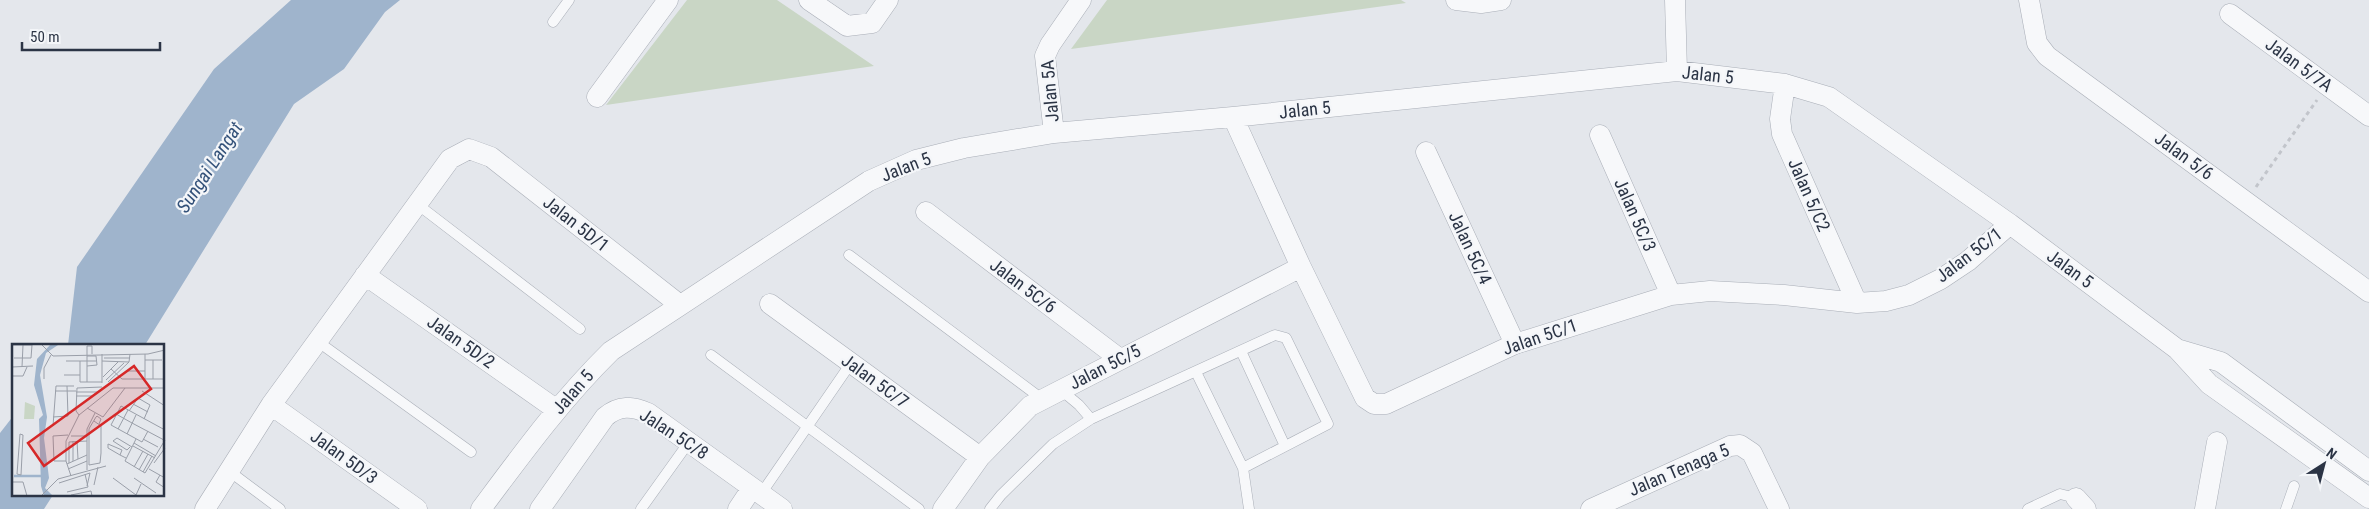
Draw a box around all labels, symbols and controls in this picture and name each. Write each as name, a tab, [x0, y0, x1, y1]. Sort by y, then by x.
scale bar	[22, 20, 160, 52]
text: 50 m	[30, 28, 60, 46]
street label: Jalan 5/7A	[2262, 33, 2337, 96]
street label: Jalan 5A	[1036, 59, 1063, 123]
street label: Jalan 5	[1681, 61, 1735, 88]
street label: Jalan 5	[1278, 96, 1332, 123]
water label: Sungai Langat	[172, 117, 248, 217]
street label: Jalan 5/6	[2151, 127, 2218, 184]
street label: Jalan 5	[878, 147, 934, 186]
street label: Jalan 5/C2	[1784, 155, 1835, 235]
street label: Jalan 5C/3	[1610, 175, 1661, 255]
street label: Jalan 5D/1	[539, 191, 613, 256]
street label: Jalan 5C/4	[1445, 208, 1496, 287]
street label: Jalan 5C/1	[1931, 223, 2006, 286]
street label: Jalan 5	[2043, 245, 2098, 292]
street label: Jalan 5C/6	[986, 254, 1061, 317]
street label: Jalan 5D/2	[423, 311, 499, 373]
street label: Jalan 5C/1	[1500, 314, 1580, 359]
street label: Jalan 5C/5	[1065, 340, 1144, 394]
inset map	[12, 344, 165, 496]
street label: Jalan 5C/7	[838, 349, 913, 412]
street label: Jalan 5	[548, 365, 598, 418]
street label: Jalan 5C/8	[636, 404, 713, 464]
street label: Jalan 5D/3	[307, 425, 382, 488]
street label: Jalan Tenaga 5	[1625, 439, 1732, 500]
north arrow	[2299, 439, 2349, 489]
text: N	[2323, 444, 2340, 462]

